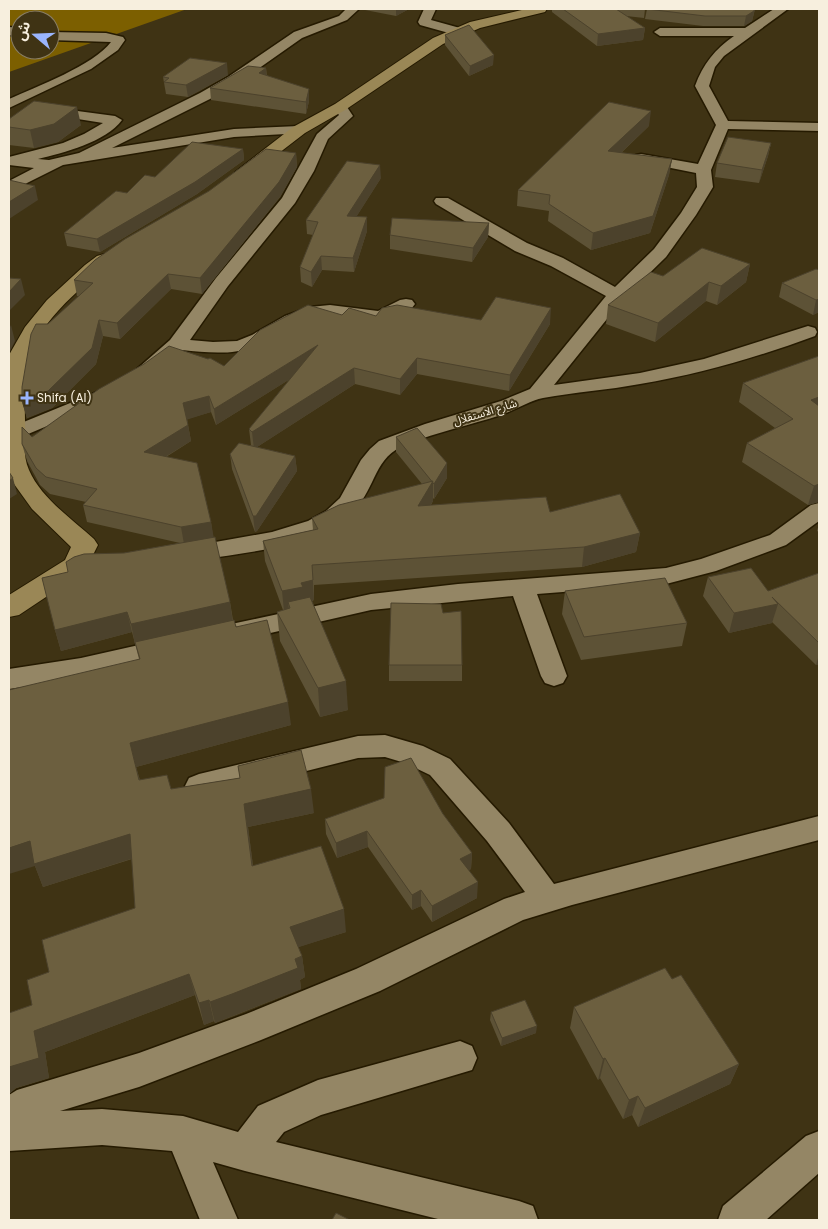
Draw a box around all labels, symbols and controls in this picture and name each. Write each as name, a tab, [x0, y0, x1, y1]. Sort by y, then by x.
north arrow	[10, 10, 60, 60]
text: ش	[10, 18, 35, 43]
place label: Shifa (Al)	[37, 389, 92, 406]
marker: Shifa (Al)	[21, 392, 33, 404]
street label: شارع الاستقلال	[451, 395, 519, 429]

